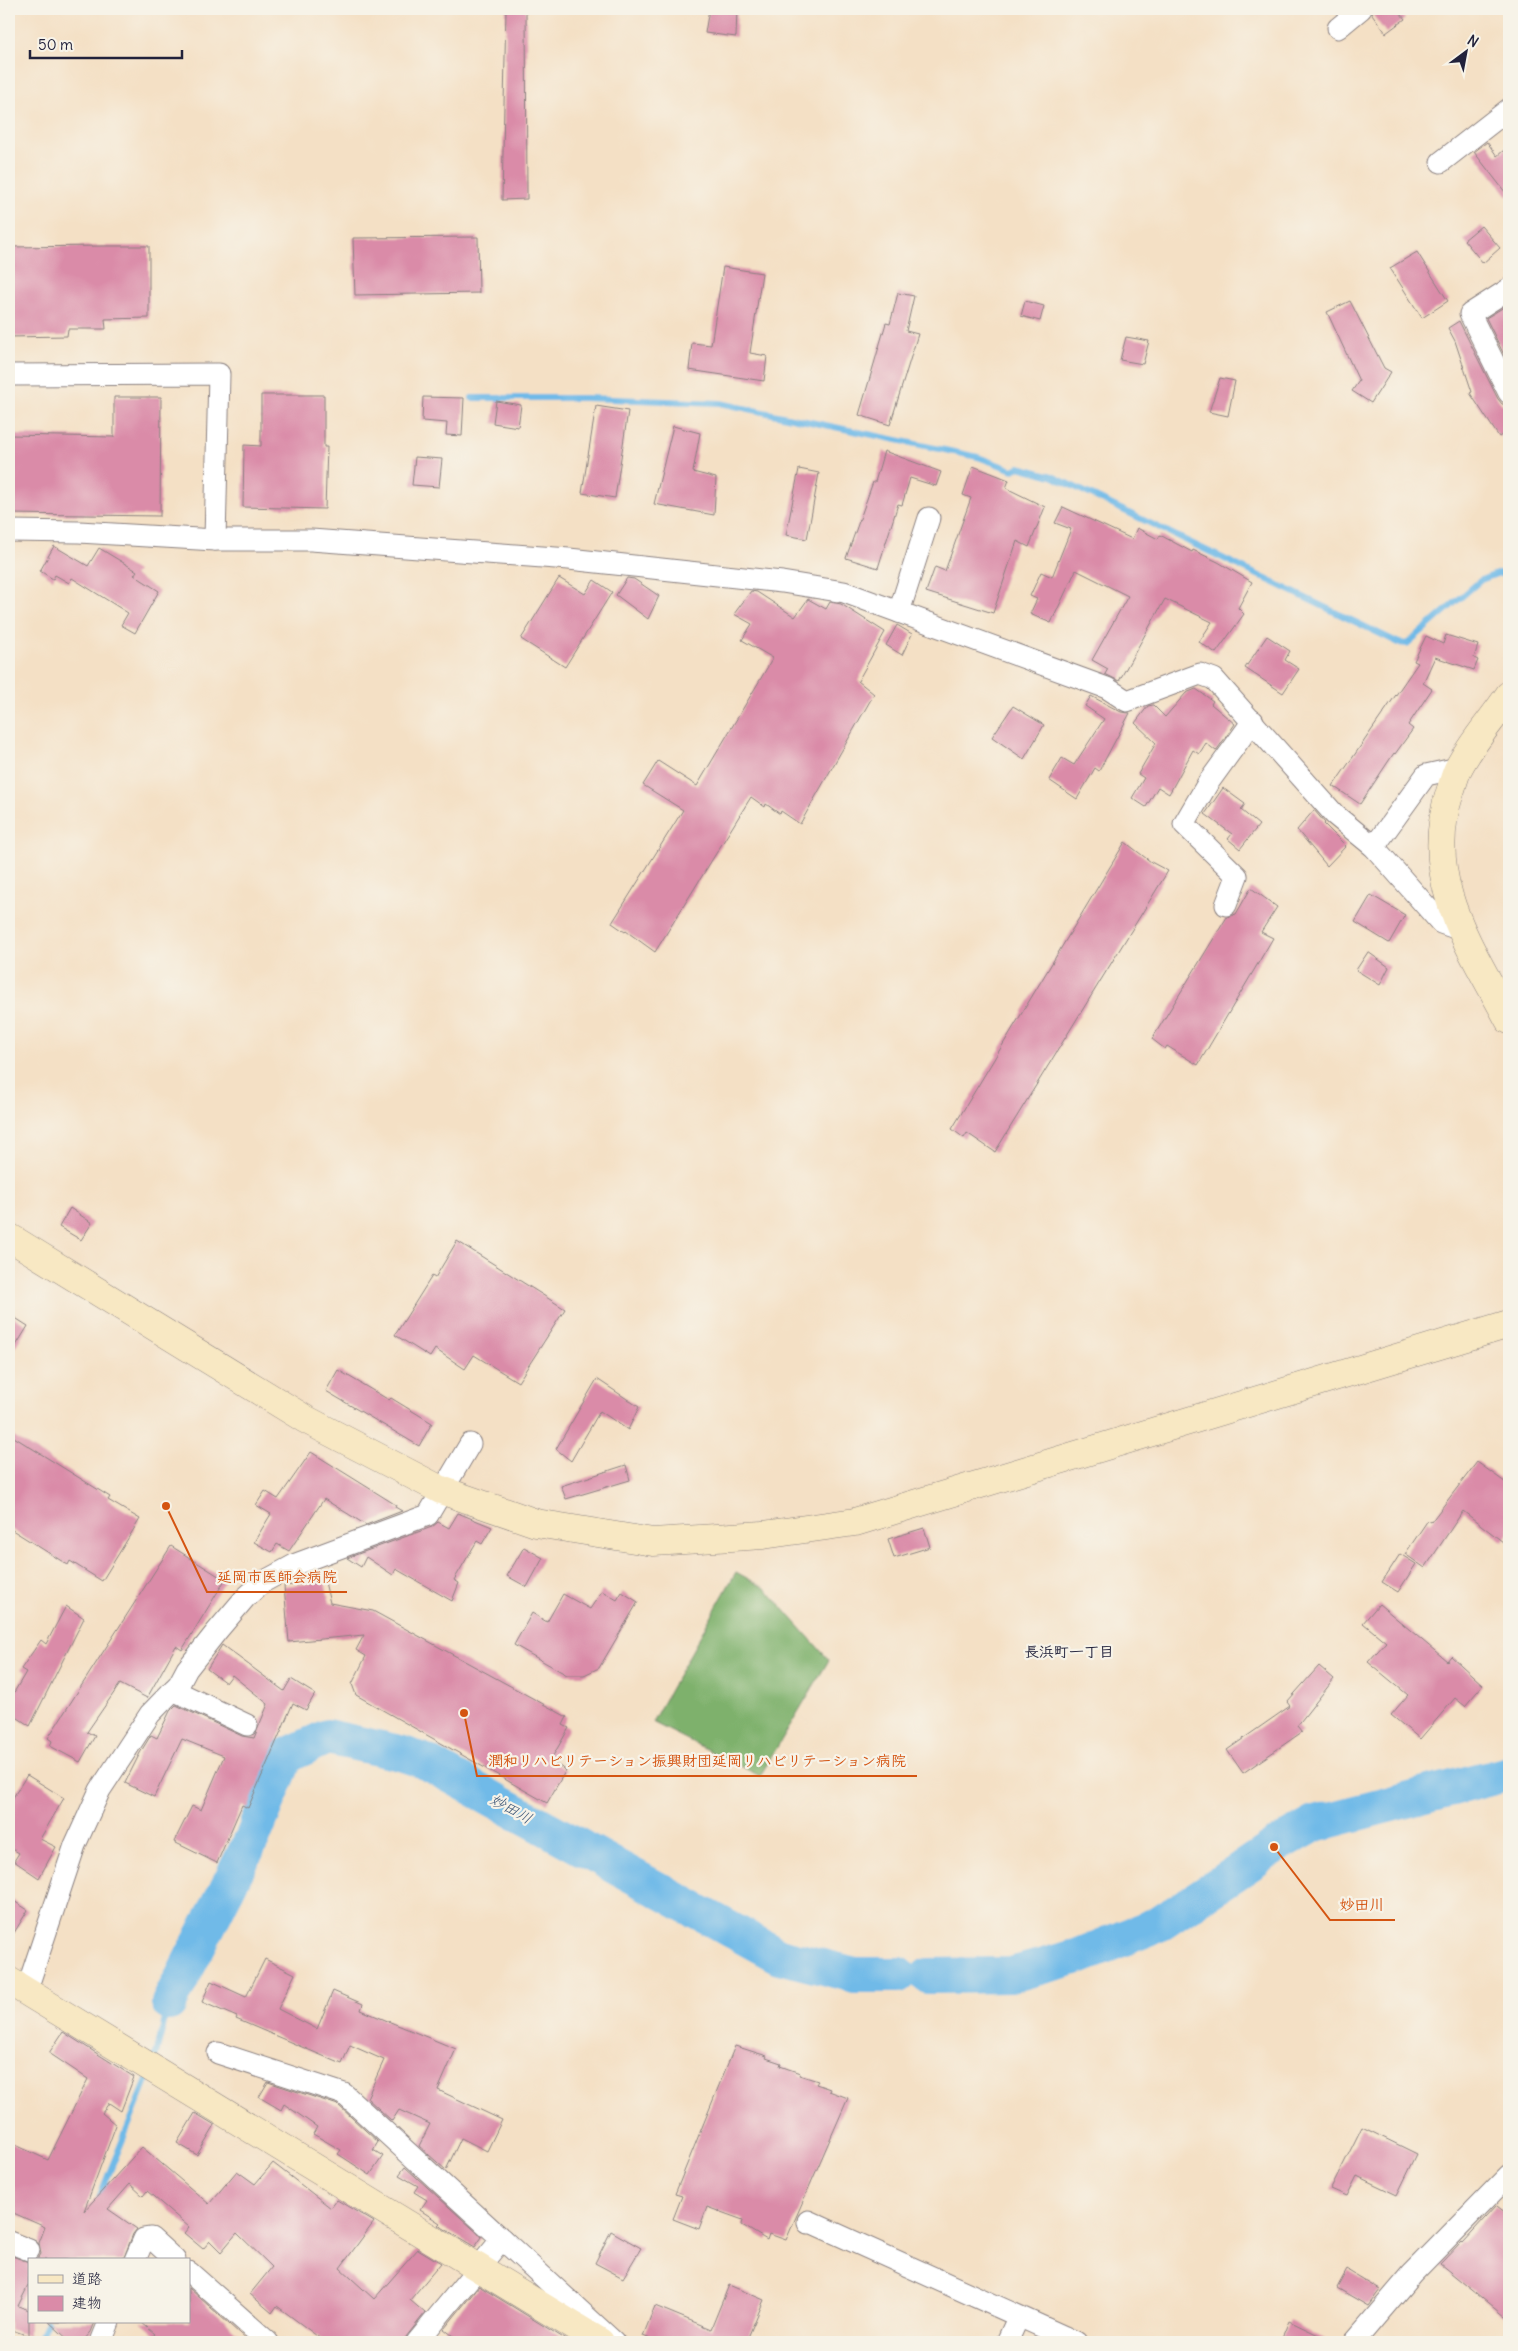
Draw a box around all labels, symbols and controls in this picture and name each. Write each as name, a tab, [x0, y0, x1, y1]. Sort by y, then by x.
scale bar	[30, 28, 182, 60]
north arrow	[1440, 28, 1490, 78]
text: N	[1464, 31, 1482, 51]
text: 50 m	[38, 35, 73, 54]
callout: 延岡市医師会病院	[207, 1562, 347, 1592]
text: 延岡市医師会病院	[217, 1567, 337, 1586]
district label: 長浜町一丁目	[1024, 1642, 1114, 1661]
callout: 潤和リハビリテーション振興財団延岡リハビリテーション病院	[477, 1746, 917, 1776]
text: 潤和リハビリテーション振興財団延岡リハビリテーション病院	[488, 1751, 906, 1770]
water label: 妙田川	[487, 1789, 536, 1828]
callout: 妙田川	[1330, 1890, 1395, 1920]
text: 妙田川	[1339, 1895, 1385, 1914]
legend	[28, 2258, 190, 2324]
text: 道路	[72, 2269, 102, 2288]
text: 建物	[72, 2293, 102, 2312]

